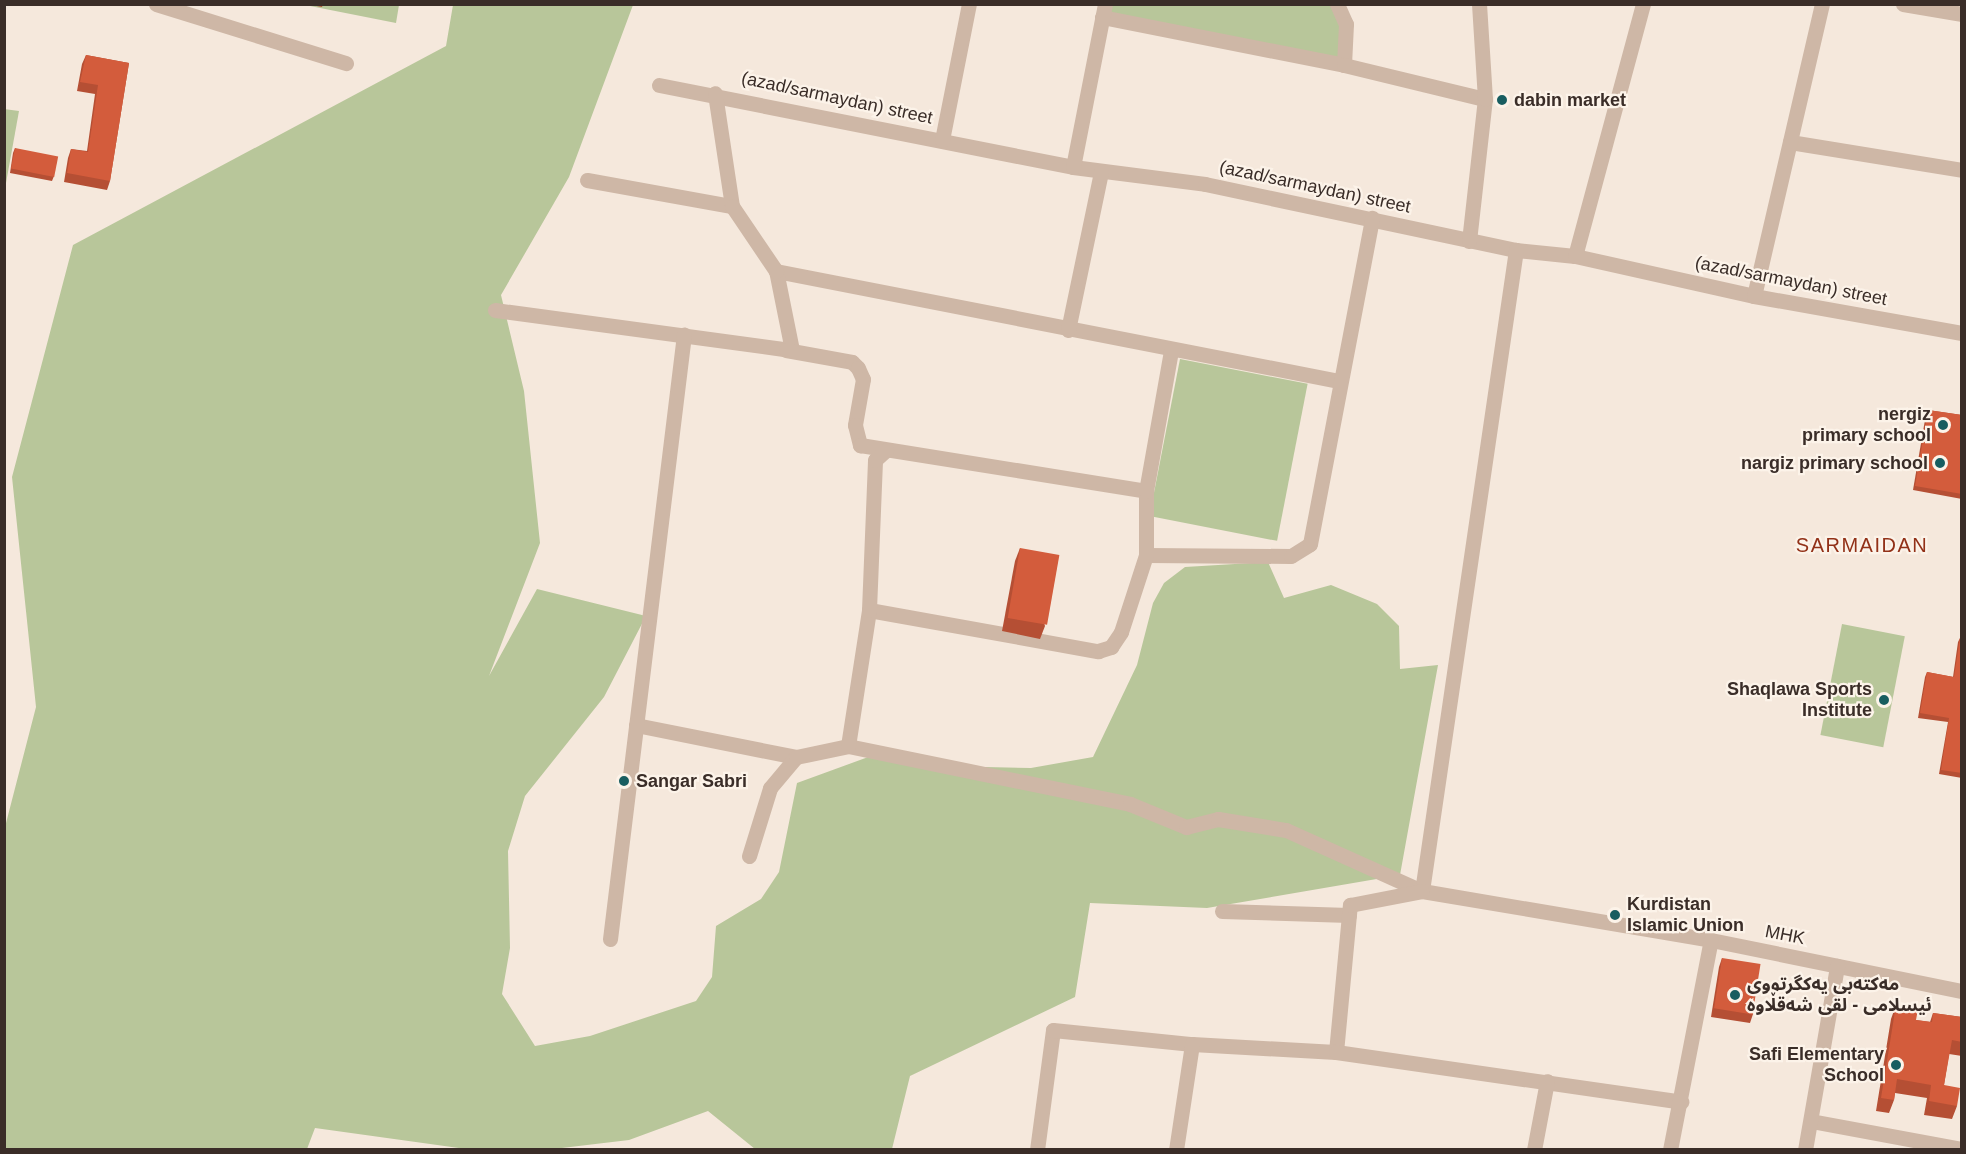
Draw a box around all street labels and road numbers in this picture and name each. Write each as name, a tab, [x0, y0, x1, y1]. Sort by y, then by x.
street label: (azad/sarmaydan) street	[739, 67, 935, 129]
street label: (azad/sarmaydan) street	[1217, 156, 1413, 218]
street label: (azad/sarmaydan) street	[1693, 252, 1889, 310]
street label: MHK	[1763, 921, 1807, 949]

